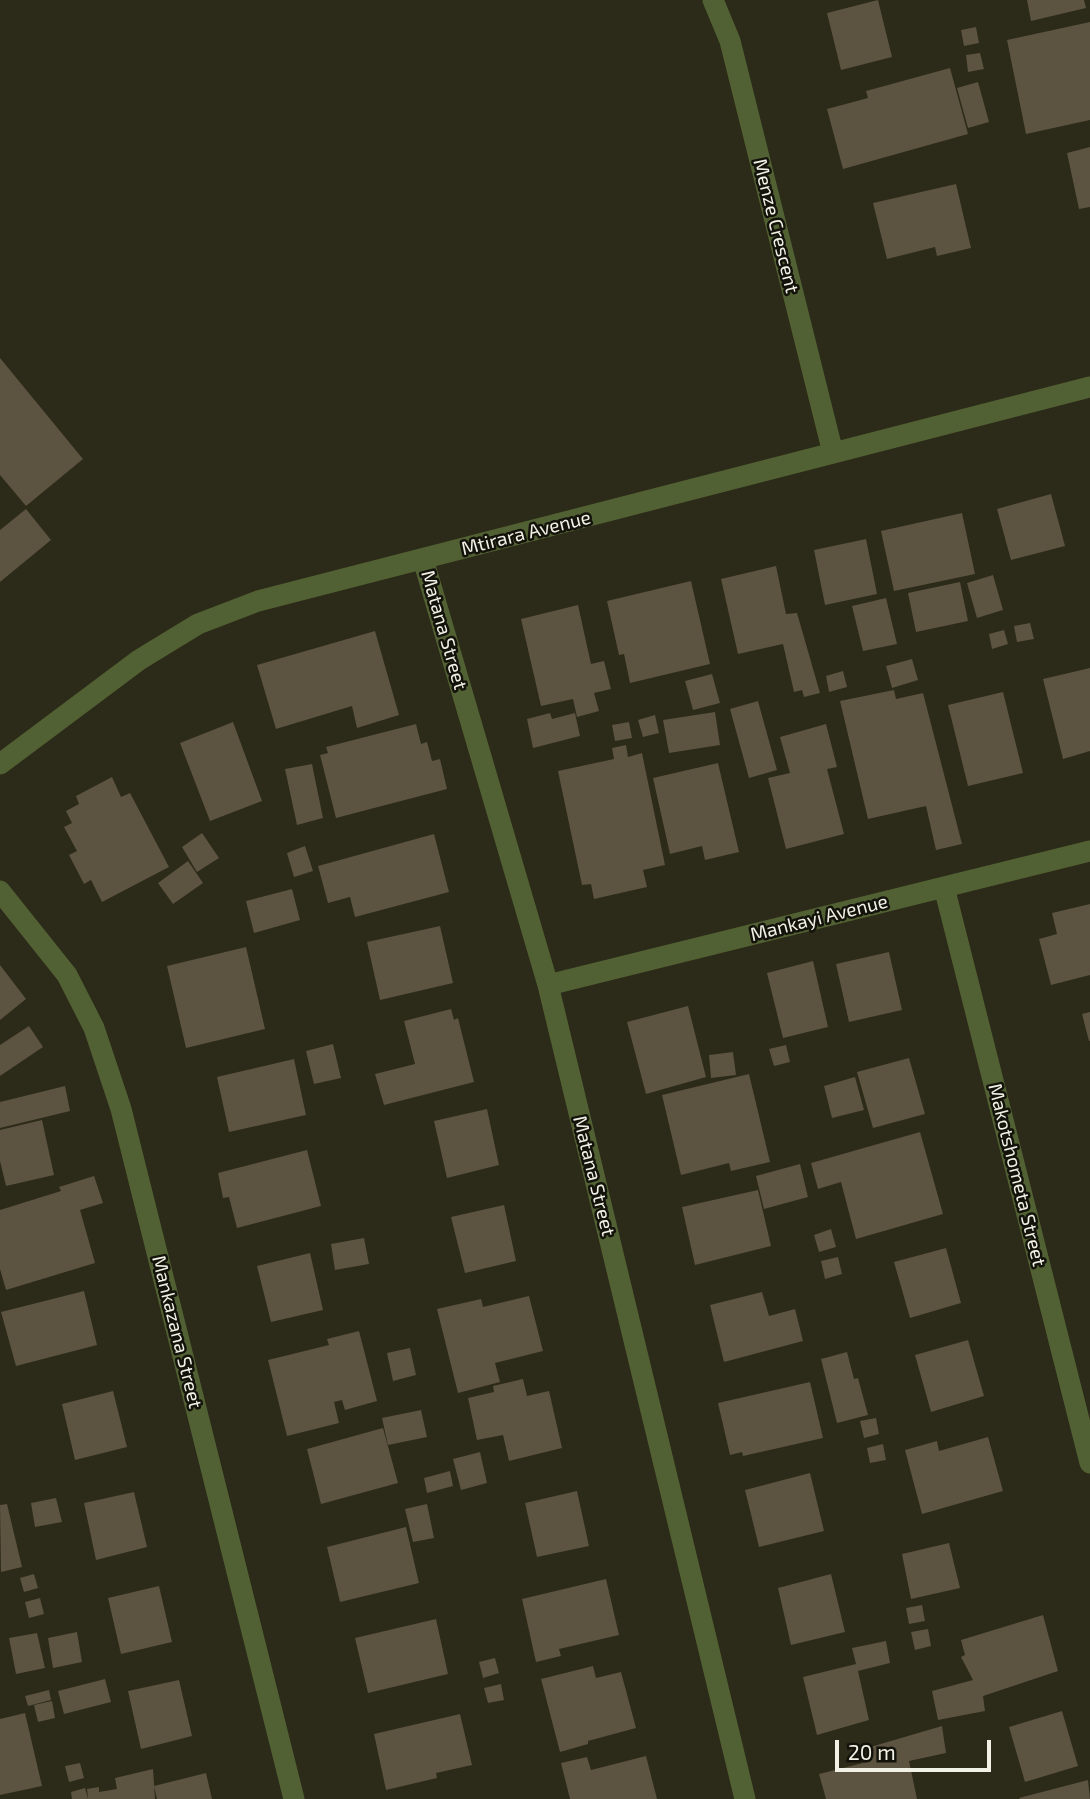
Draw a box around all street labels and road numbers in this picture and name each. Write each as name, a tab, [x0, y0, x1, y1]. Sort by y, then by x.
street label: Menze Crescent	[748, 156, 804, 296]
street label: Mtirara Avenue	[459, 506, 593, 560]
street label: Matana Street	[416, 568, 472, 692]
street label: Mankayi Avenue	[748, 890, 890, 946]
street label: Makotshometa Street	[983, 1081, 1051, 1269]
street label: Matana Street	[568, 1113, 620, 1239]
street label: Mankazana Street	[147, 1253, 207, 1411]

